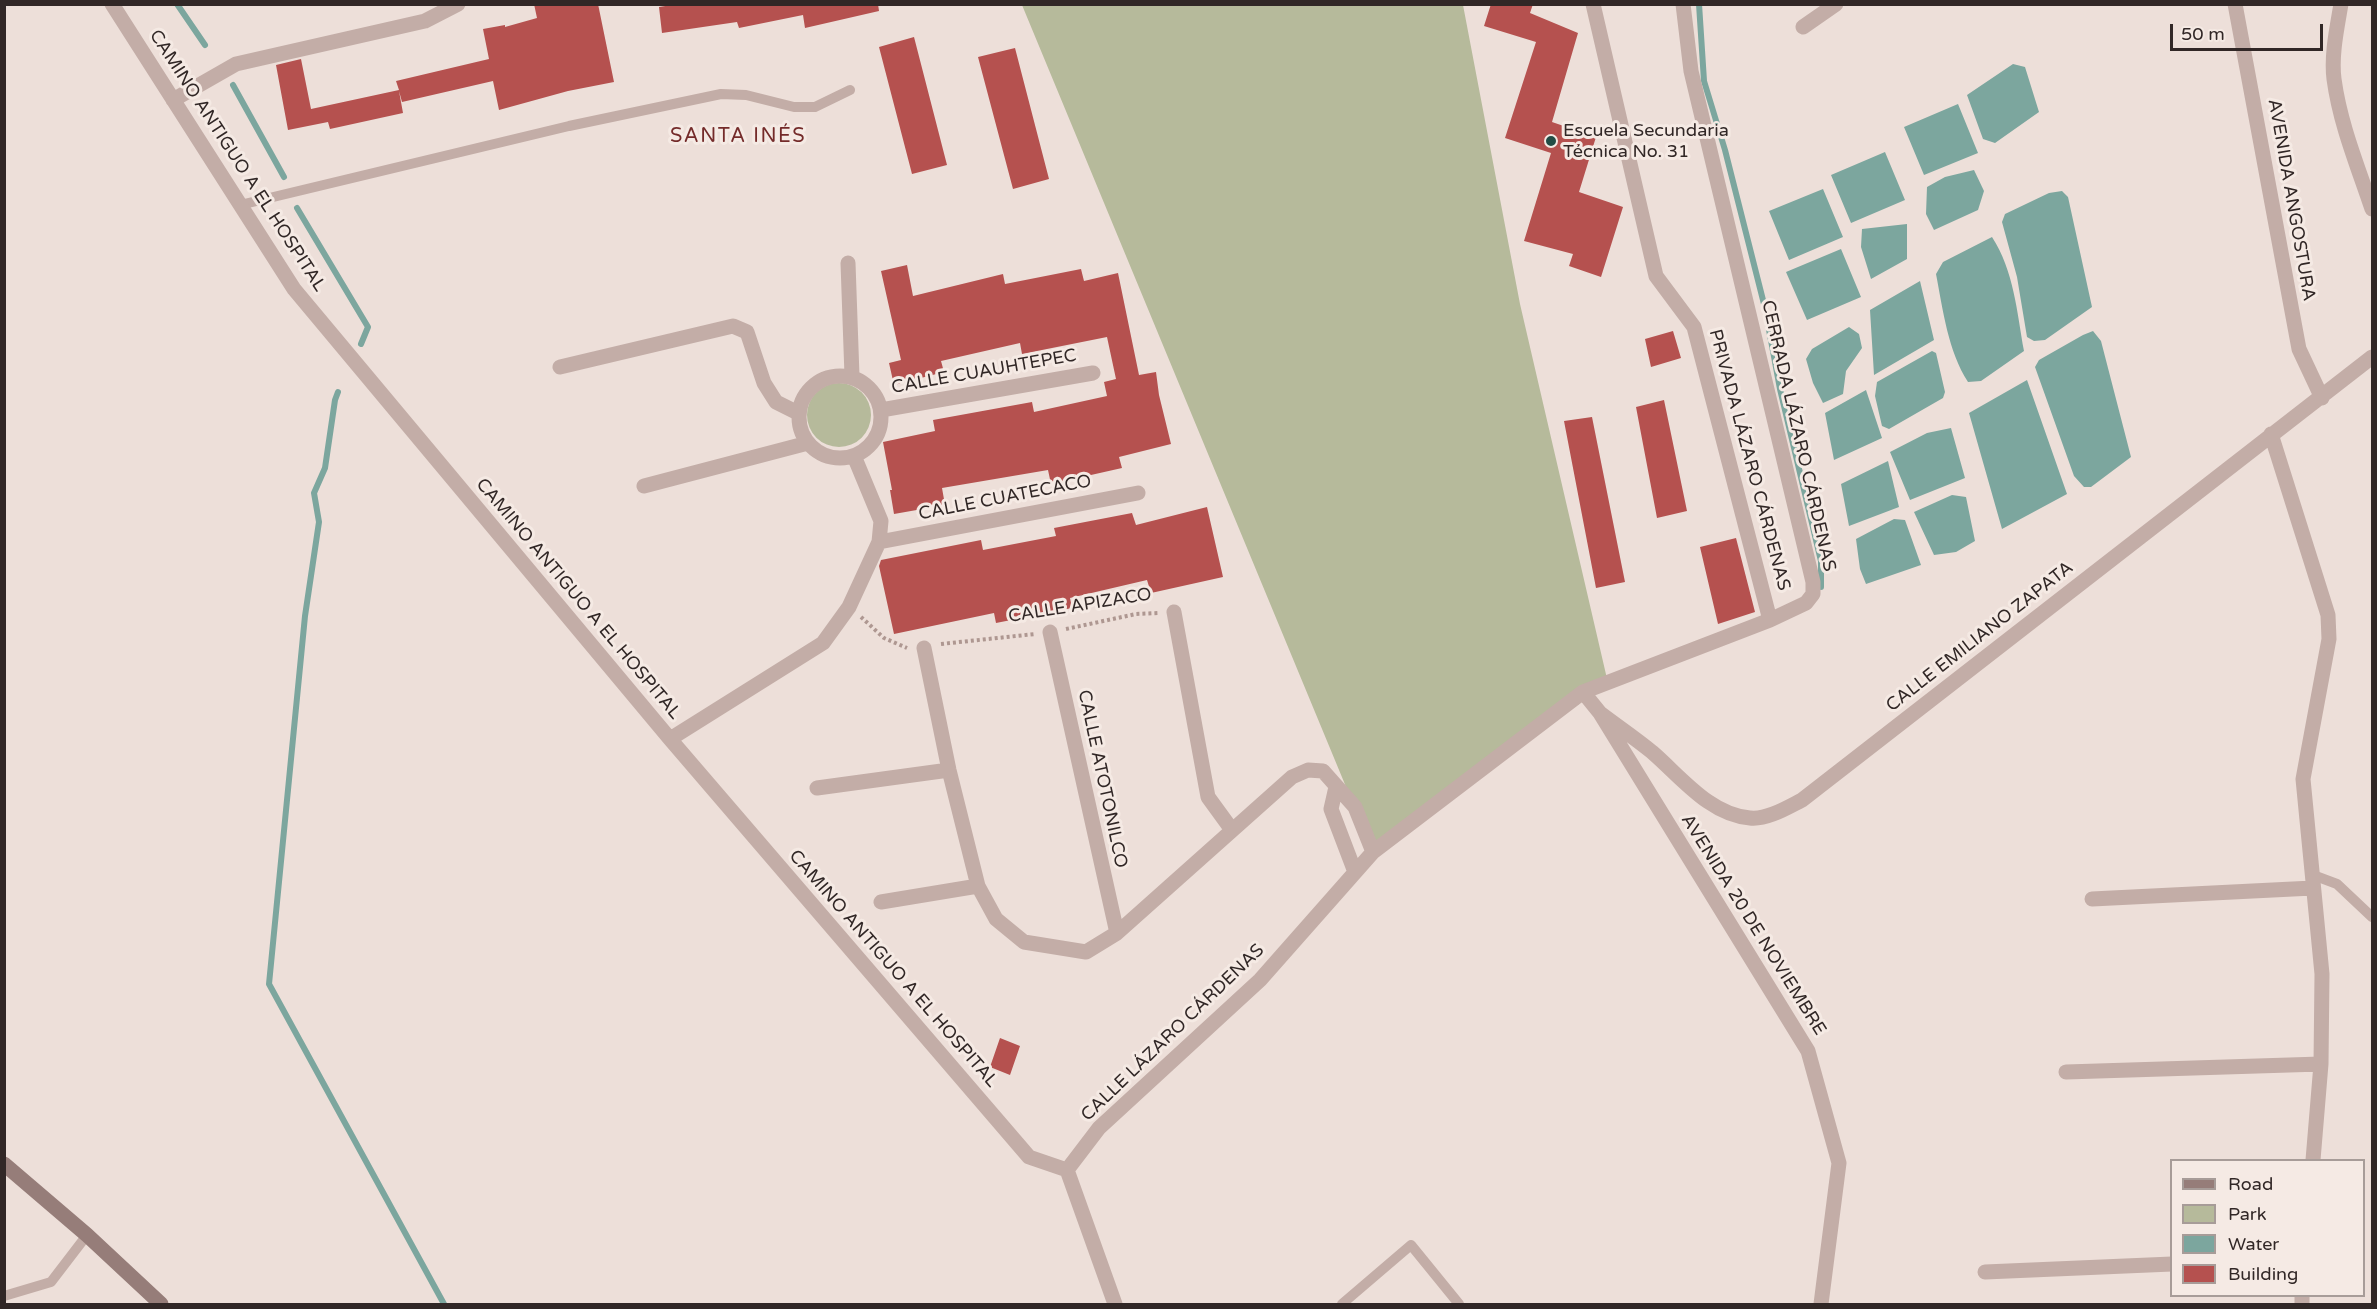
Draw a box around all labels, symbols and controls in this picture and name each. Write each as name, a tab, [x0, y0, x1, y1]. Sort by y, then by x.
scale bar	[2173, 12, 2326, 50]
text: 50 m	[2181, 23, 2225, 45]
street label: CAMINO ANTIGUO A EL HOSPITAL	[144, 26, 330, 296]
street label: AVENIDA ANGOSTURA	[2263, 97, 2319, 303]
place label: Escuela Secundaria Técnica No. 31	[1563, 120, 1729, 162]
district label: SANTA INÉS	[670, 125, 806, 149]
marker: Escuela Secundaria Técnica No. 31	[1544, 134, 1558, 148]
street label: CERRADA LÁZARO CÁRDENAS	[1756, 298, 1840, 574]
street label: PRIVADA LÁZARO CÁRDENAS	[1704, 327, 1794, 593]
street label: CALLE CUAUHTEPEC	[890, 345, 1078, 399]
street label: CALLE CUATECACO	[917, 471, 1093, 525]
street label: CAMINO ANTIGUO A EL HOSPITAL	[471, 474, 685, 724]
street label: CALLE EMILIANO ZAPATA	[1882, 557, 2078, 717]
street label: CALLE APIZACO	[1007, 584, 1153, 628]
street label: CALLE ATOTONILCO	[1073, 688, 1131, 870]
street label: AVENIDA 20 DE NOVIEMBRE	[1676, 810, 1830, 1040]
street label: CAMINO ANTIGUO A EL HOSPITAL	[784, 846, 1002, 1092]
street label: CALLE LÁZARO CÁRDENAS	[1077, 940, 1269, 1126]
legend	[2170, 1159, 2365, 1297]
text: Road	[2228, 1173, 2273, 1195]
text: Park	[2228, 1203, 2266, 1225]
text: Water	[2228, 1233, 2279, 1255]
text: Building	[2228, 1263, 2298, 1285]

